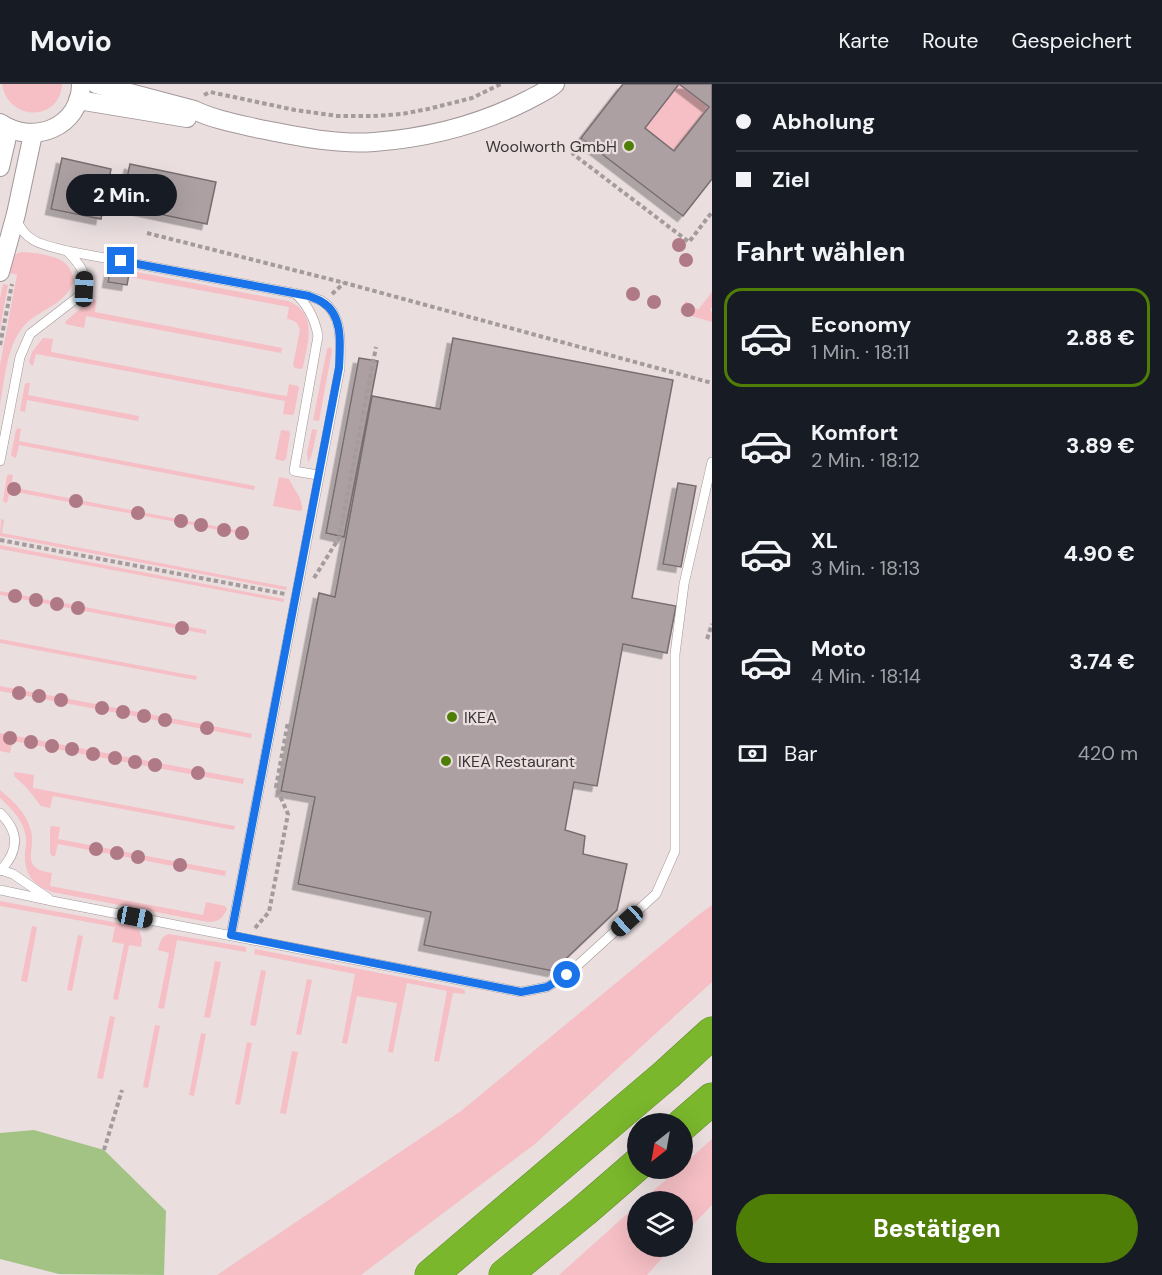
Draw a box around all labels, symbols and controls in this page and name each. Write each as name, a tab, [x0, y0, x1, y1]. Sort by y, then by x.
text: Movio	[30, 23, 112, 60]
text: Karte	[838, 27, 889, 55]
text: Route	[922, 27, 978, 55]
text: Gespeichert	[1011, 27, 1132, 55]
text: Abholung	[772, 107, 875, 136]
place label: Woolworth GmbH	[485, 136, 617, 157]
marker: Woolworth GmbH	[622, 139, 636, 153]
text: Ziel	[772, 165, 810, 194]
callout: 2 Min.	[66, 174, 176, 216]
text: 2 Min.	[93, 182, 150, 208]
text: Fahrt wählen	[736, 234, 906, 269]
route end	[107, 247, 134, 274]
car	[74, 271, 94, 307]
text: Economy	[811, 310, 911, 339]
icon: car	[739, 311, 793, 365]
text: 2.88 €	[1066, 323, 1135, 352]
text: 1 Min. · 18:11	[811, 339, 909, 365]
text: Komfort	[811, 418, 898, 447]
icon: car	[739, 419, 793, 473]
text: 3.89 €	[1066, 431, 1135, 460]
text: 2 Min. · 18:12	[811, 447, 920, 473]
text: XL	[811, 526, 838, 555]
icon: car	[739, 527, 793, 581]
text: 4.90 €	[1064, 539, 1135, 568]
text: 3 Min. · 18:13	[811, 555, 920, 581]
text: Moto	[811, 634, 866, 663]
icon: car	[739, 635, 793, 689]
text: 3.74 €	[1069, 647, 1135, 676]
text: 4 Min. · 18:14	[811, 663, 921, 689]
place label: IKEA	[464, 707, 497, 728]
marker: IKEA	[445, 710, 459, 724]
icon: cash	[736, 737, 769, 770]
text: Bar	[784, 739, 817, 768]
text: 420 m	[1078, 740, 1138, 766]
place label: IKEA Restaurant	[458, 751, 575, 772]
marker: IKEA Restaurant	[439, 754, 453, 768]
car	[608, 902, 646, 940]
car	[116, 905, 154, 929]
route start	[553, 961, 580, 988]
north arrow	[627, 1113, 693, 1179]
map controls	[627, 1113, 693, 1257]
button: layers	[627, 1191, 693, 1257]
button: Bestätigen	[736, 1194, 1138, 1263]

